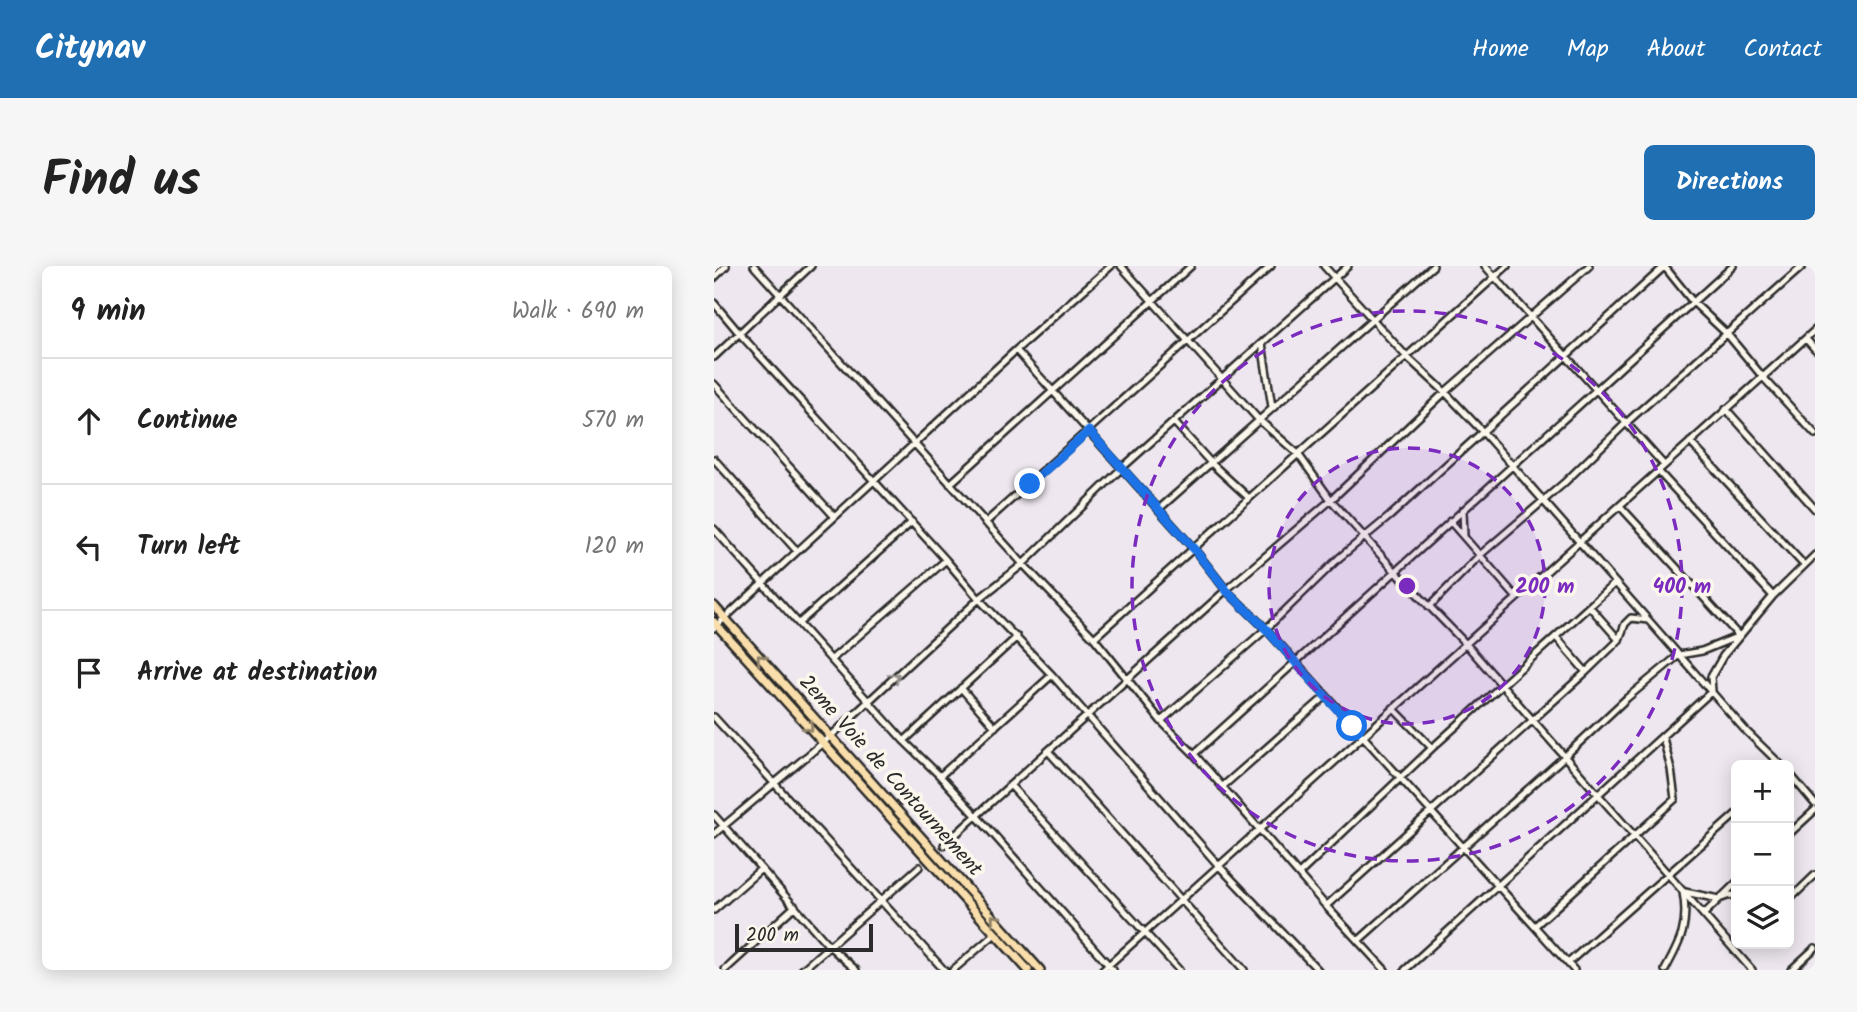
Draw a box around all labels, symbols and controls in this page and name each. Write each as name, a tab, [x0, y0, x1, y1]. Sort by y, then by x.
text: Citynav	[35, 23, 145, 76]
text: Home	[1472, 30, 1529, 69]
text: Map	[1567, 30, 1609, 69]
text: About	[1647, 30, 1705, 69]
text: Contact	[1743, 30, 1822, 69]
text: Find us	[42, 143, 200, 221]
button: Directions	[1644, 145, 1815, 220]
text: 9 min	[70, 288, 146, 336]
text: Walk · 690 m	[512, 294, 644, 330]
text: Continue	[137, 400, 238, 442]
icon: ahead	[70, 402, 108, 440]
text: 570 m	[582, 403, 644, 439]
route end	[1014, 468, 1045, 499]
text: Turn left	[137, 526, 240, 568]
icon: left	[70, 528, 108, 566]
text: 120 m	[584, 529, 644, 565]
text: 200 m	[1515, 571, 1575, 604]
text: 400 m	[1653, 571, 1711, 604]
centre of rings	[1395, 574, 1419, 598]
text: Arrive at destination	[137, 652, 377, 694]
icon: arrive	[70, 654, 108, 692]
one-way arrow	[757, 654, 769, 667]
street label: 2eme Voie de Contournement	[790, 668, 991, 885]
one-way arrow	[886, 672, 899, 685]
route start	[1336, 710, 1367, 741]
one-way arrow	[801, 719, 813, 732]
map controls	[1731, 760, 1794, 949]
button: +	[1731, 760, 1794, 823]
button: −	[1731, 823, 1794, 886]
button: layers	[1731, 886, 1794, 949]
one-way arrow	[991, 914, 1003, 927]
scale bar	[735, 921, 873, 953]
text: 200 m	[746, 921, 799, 951]

